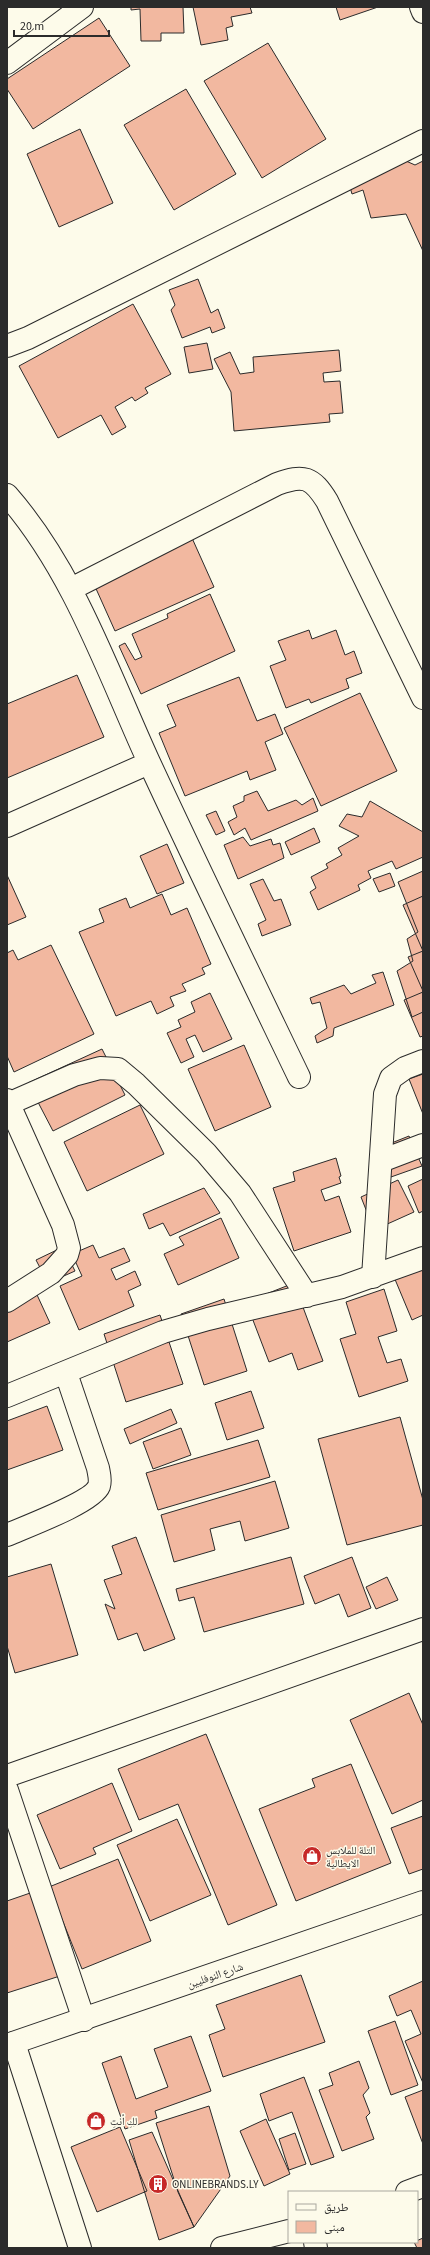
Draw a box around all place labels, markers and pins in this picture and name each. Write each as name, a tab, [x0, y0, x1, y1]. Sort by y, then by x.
place label: التلة للملابس الايطالية	[326, 1843, 375, 1871]
shop icon: التلة للملابس الايطالية	[301, 1845, 323, 1867]
shop icon: لكِ أنتِ	[85, 2110, 107, 2132]
place label: لكِ أنتِ	[110, 2114, 137, 2129]
building icon: ONLINEBRANDS.LY	[147, 2173, 169, 2195]
place label: ONLINEBRANDS.LY	[172, 2177, 259, 2192]

